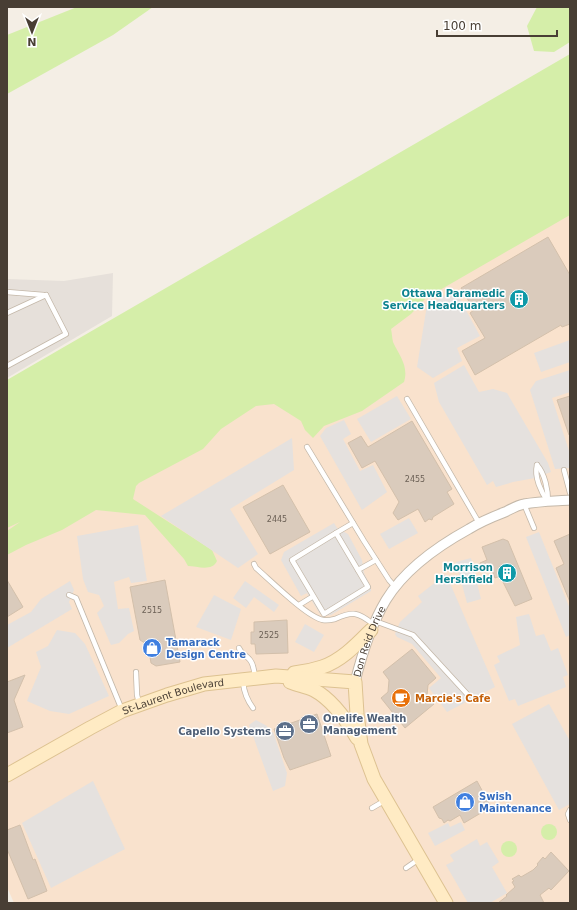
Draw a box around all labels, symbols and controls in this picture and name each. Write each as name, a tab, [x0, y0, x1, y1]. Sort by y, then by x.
north arrow	[12, 12, 52, 52]
scale bar	[437, 12, 557, 38]
text: 100 m	[443, 19, 481, 33]
text: N	[27, 35, 37, 48]
place label: Ottawa Paramedic Service Headquarters	[382, 288, 505, 311]
building icon: Ottawa Paramedic Service Headquarters	[508, 288, 530, 310]
house number: 2455	[405, 475, 425, 484]
house number: 2445	[267, 515, 287, 524]
place label: Morrison Hershfield	[435, 562, 493, 585]
building icon: Morrison Hershfield	[496, 562, 518, 584]
street label: Don Reid Drive	[351, 604, 388, 678]
house number: 2515	[142, 606, 162, 615]
house number: 2525	[259, 631, 279, 640]
shop icon: Tamarack Design Centre	[141, 637, 163, 659]
place label: Tamarack Design Centre	[166, 637, 246, 660]
street label: St-Laurent Boulevard	[121, 677, 225, 717]
cafe icon: Marcie's Cafe	[390, 687, 412, 709]
place label: Marcie's Cafe	[415, 693, 491, 704]
office icon: Onelife Wealth Management	[298, 713, 320, 735]
place label: Onelife Wealth Management	[323, 713, 406, 736]
office icon: Capello Systems	[274, 720, 296, 742]
place label: Capello Systems	[178, 726, 271, 737]
shop icon: Swish Maintenance	[454, 791, 476, 813]
place label: Swish Maintenance	[479, 791, 552, 814]

